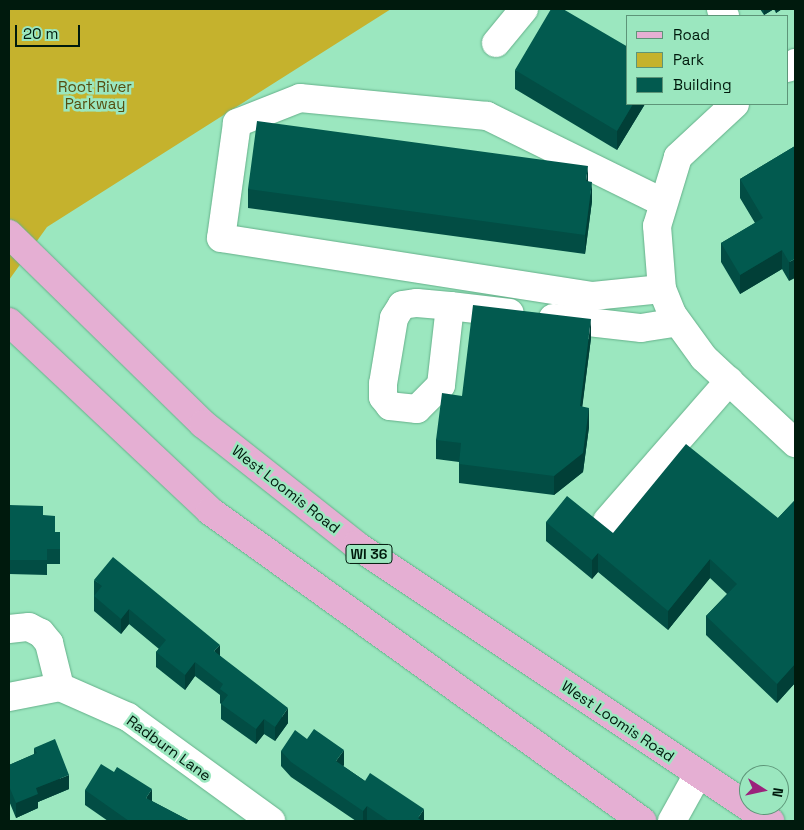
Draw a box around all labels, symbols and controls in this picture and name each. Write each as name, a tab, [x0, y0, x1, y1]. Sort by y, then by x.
scale bar	[18, 15, 82, 47]
legend	[626, 15, 789, 105]
text: 20 m	[23, 24, 58, 43]
text: Road	[673, 25, 710, 44]
text: Park	[673, 50, 704, 69]
text: Building	[673, 75, 732, 94]
park label: Root River Parkway	[58, 77, 132, 112]
street label: West Loomis Road	[228, 441, 344, 537]
road number: WI 36	[345, 542, 393, 566]
street label: West Loomis Road	[558, 677, 678, 765]
street label: Radburn Lane	[123, 711, 215, 785]
north arrow	[739, 765, 789, 815]
text: N	[768, 786, 787, 799]

